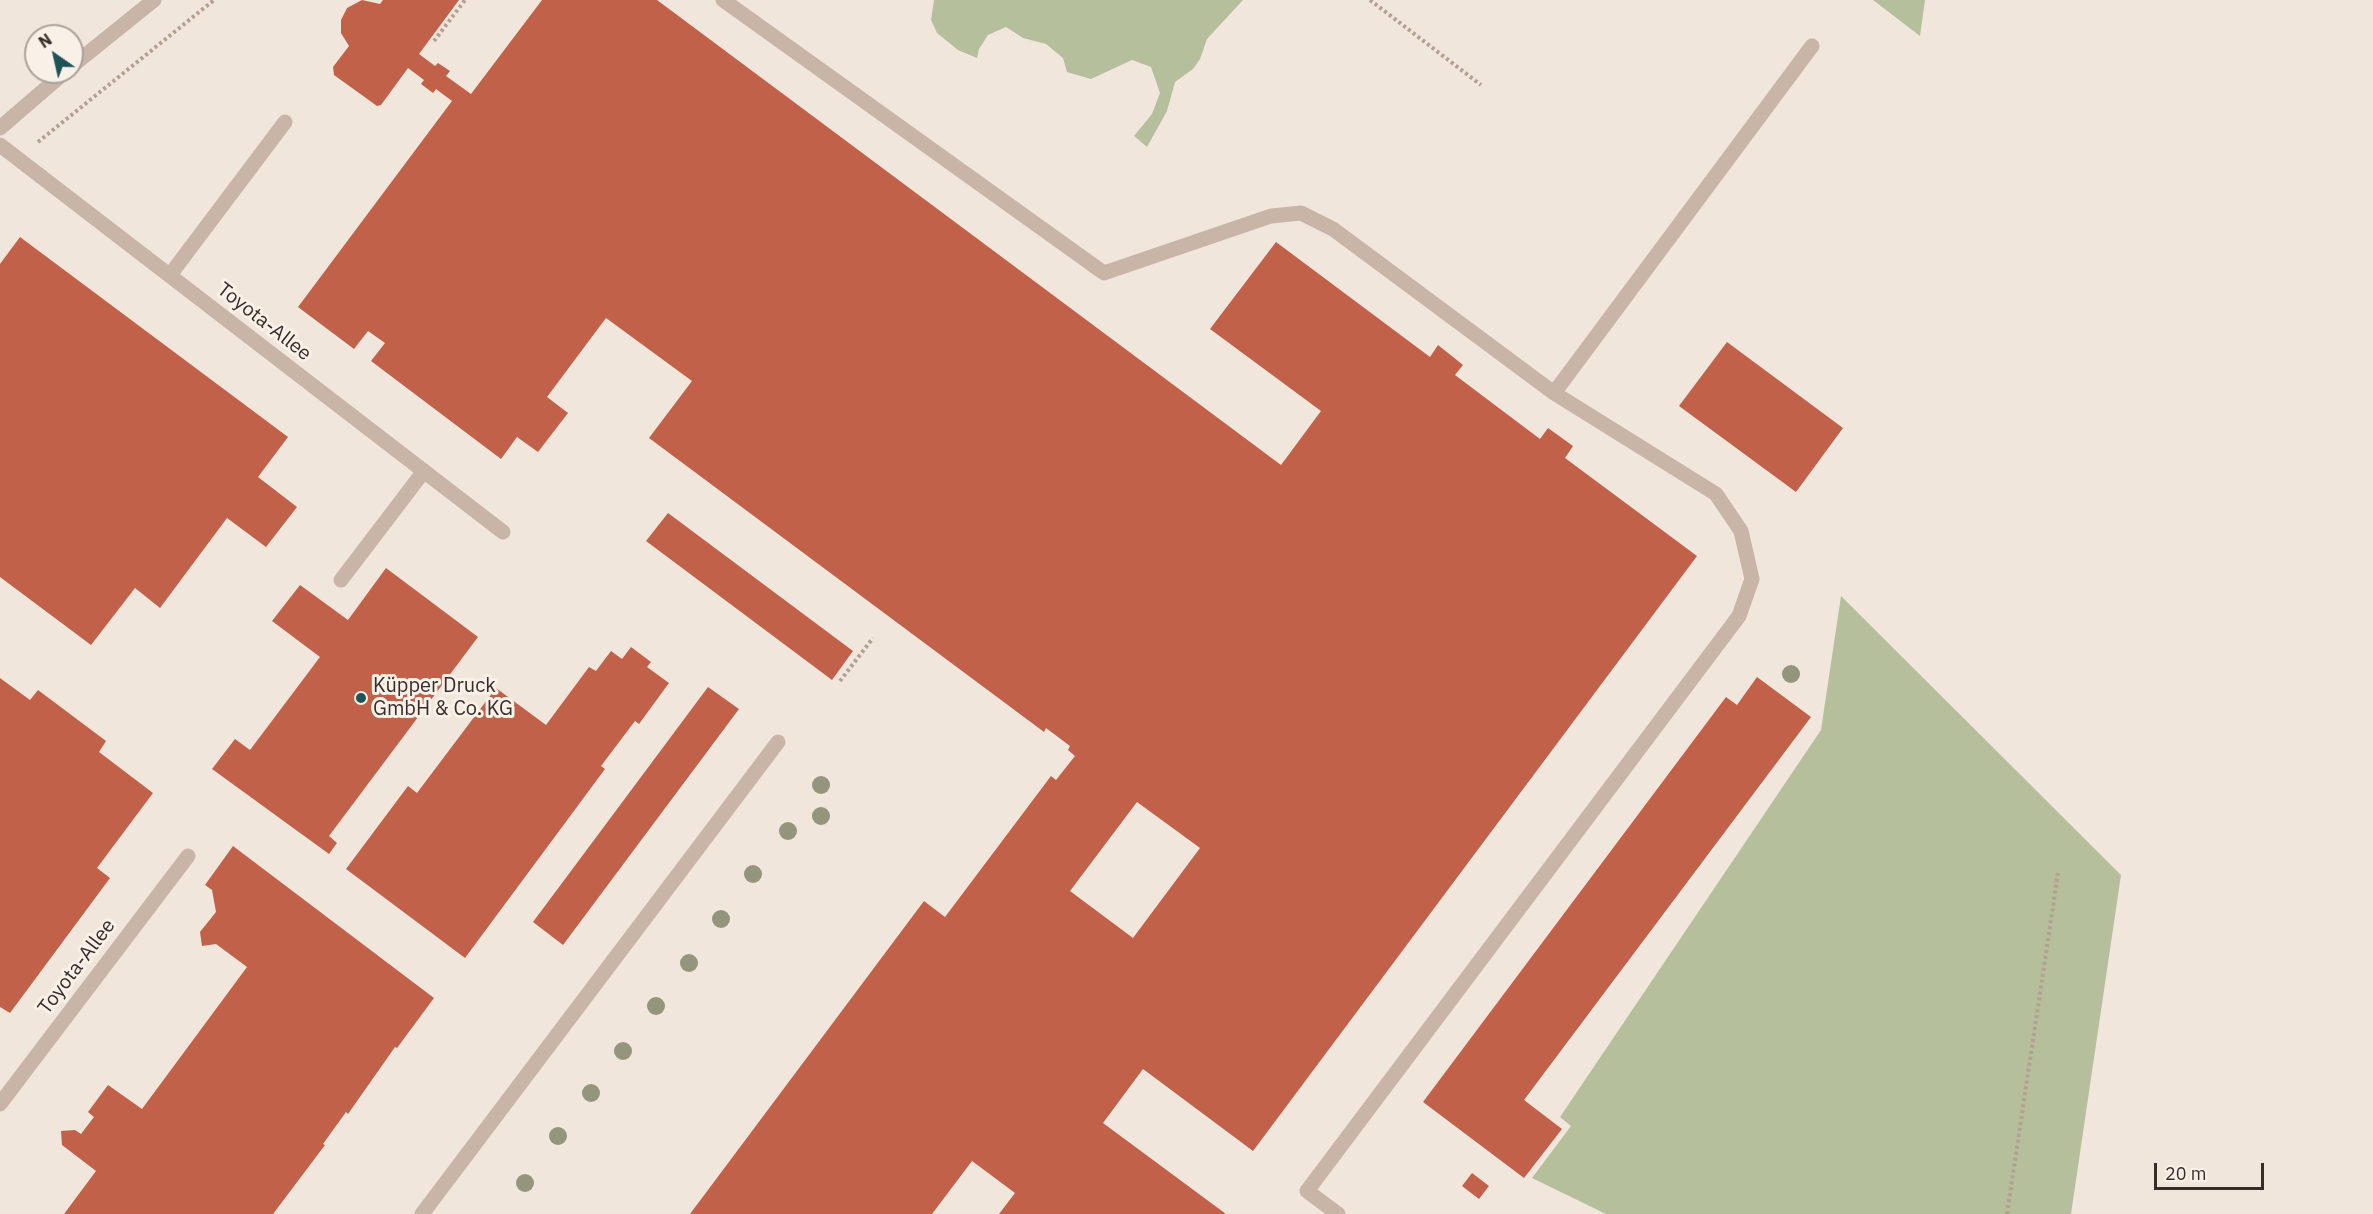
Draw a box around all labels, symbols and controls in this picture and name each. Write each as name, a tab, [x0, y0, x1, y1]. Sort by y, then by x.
north arrow	[24, 24, 84, 84]
text: N	[35, 29, 55, 52]
street label: Toyota-Allee	[212, 278, 316, 366]
place label: Küpper Druck GmbH & Co. KG	[373, 674, 513, 721]
marker: Küpper Druck GmbH & Co. KG	[354, 691, 368, 705]
street label: Toyota-Allee	[33, 915, 121, 1019]
scale bar	[2157, 1151, 2266, 1189]
text: 20 m	[2165, 1162, 2207, 1185]

